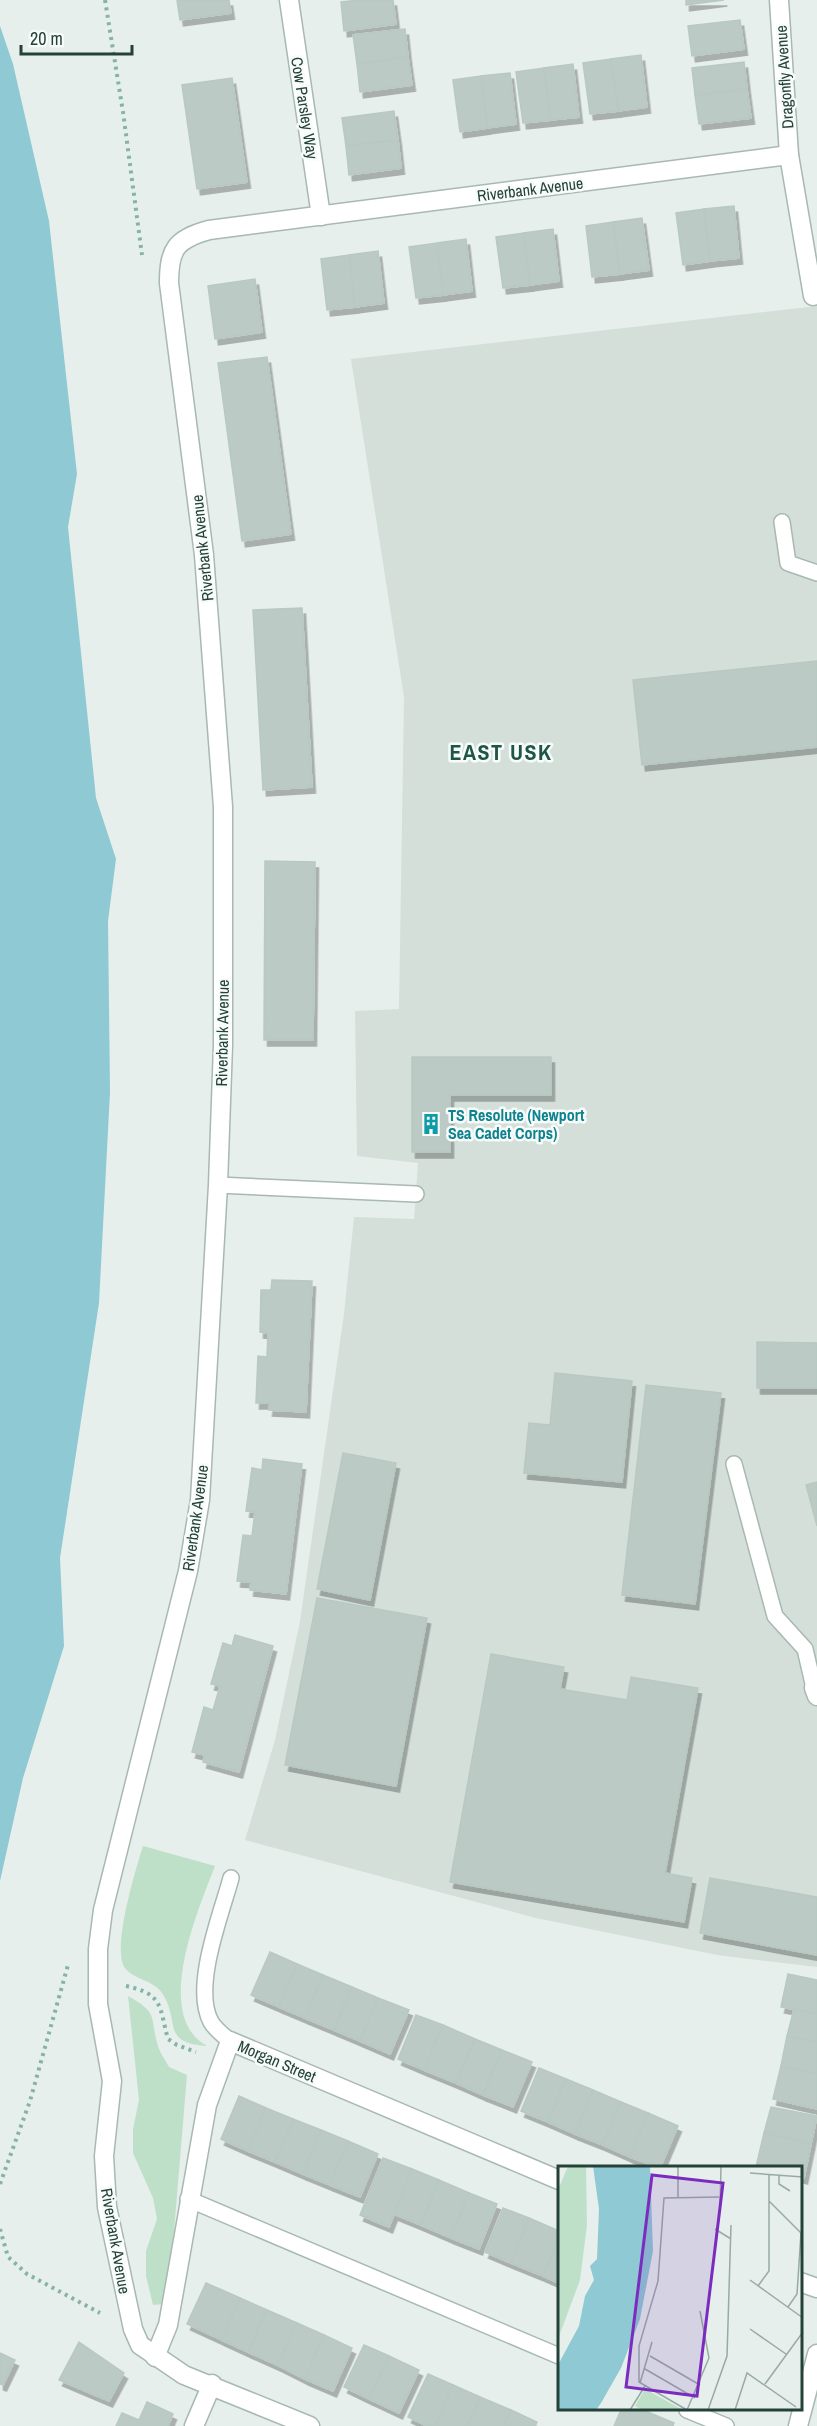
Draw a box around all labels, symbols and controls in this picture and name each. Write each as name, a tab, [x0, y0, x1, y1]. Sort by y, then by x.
scale bar	[21, 18, 132, 56]
street label: Dragonfly Avenue	[769, 25, 799, 129]
text: 20 m	[30, 26, 63, 51]
street label: Cow Parsley Way	[286, 55, 324, 161]
street label: Riverbank Avenue	[476, 172, 584, 206]
street label: Riverbank Avenue	[185, 494, 219, 602]
district label: EAST USK	[449, 737, 553, 767]
street label: Riverbank Avenue	[210, 979, 234, 1087]
place label: TS Resolute (Newport Sea Cadet Corps)	[448, 1104, 585, 1144]
building icon: TS Resolute (Newport Sea Cadet Corps)	[419, 1112, 443, 1136]
street label: Riverbank Avenue	[177, 1463, 213, 1573]
street label: Morgan Street	[234, 2035, 320, 2088]
inset map	[558, 2166, 802, 2411]
street label: Riverbank Avenue	[96, 2186, 136, 2296]

